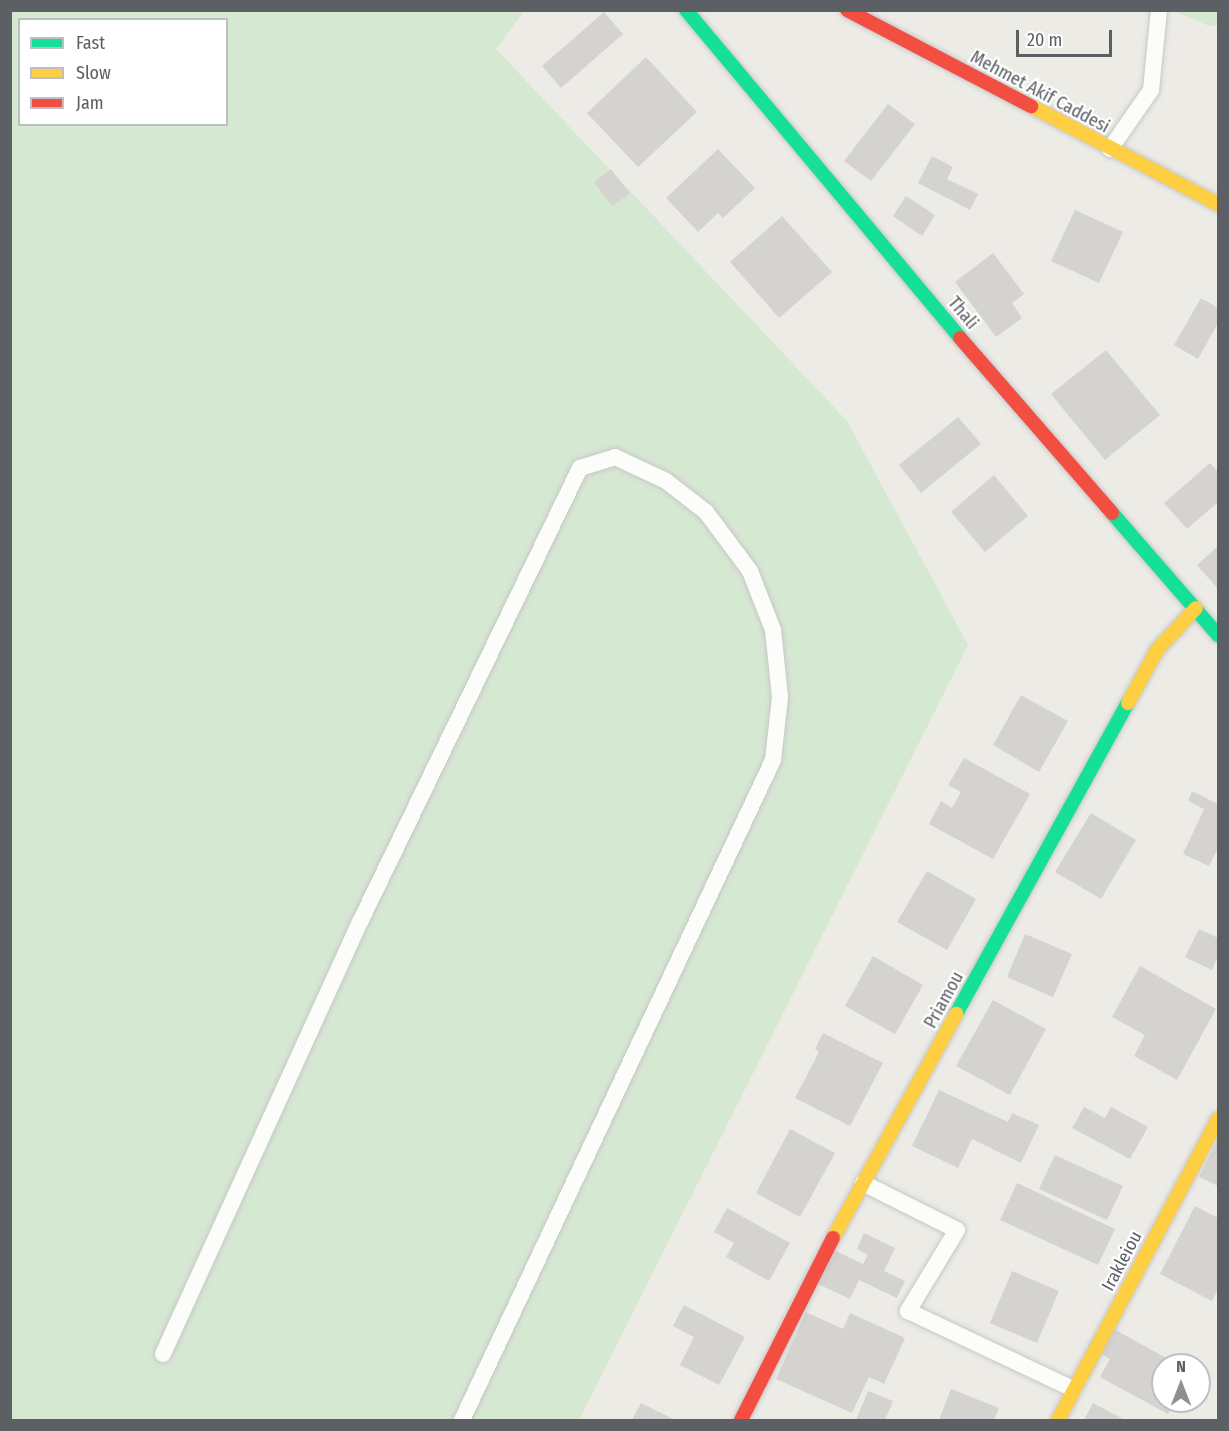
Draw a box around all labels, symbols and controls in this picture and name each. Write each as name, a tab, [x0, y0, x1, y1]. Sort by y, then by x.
legend	[18, 18, 228, 126]
scale bar	[1019, 18, 1115, 56]
text: 20 m	[1027, 29, 1062, 51]
text: Fast	[76, 32, 105, 54]
street label: Mehmet Akif Caddesi	[967, 46, 1113, 138]
text: Slow	[76, 62, 111, 84]
text: Jam	[76, 92, 104, 114]
street label: Thali	[943, 292, 983, 334]
street label: Priamou	[920, 968, 968, 1032]
street label: Irakleiou	[1097, 1227, 1147, 1295]
north arrow	[1151, 1353, 1211, 1413]
text: N	[1176, 1357, 1186, 1376]

